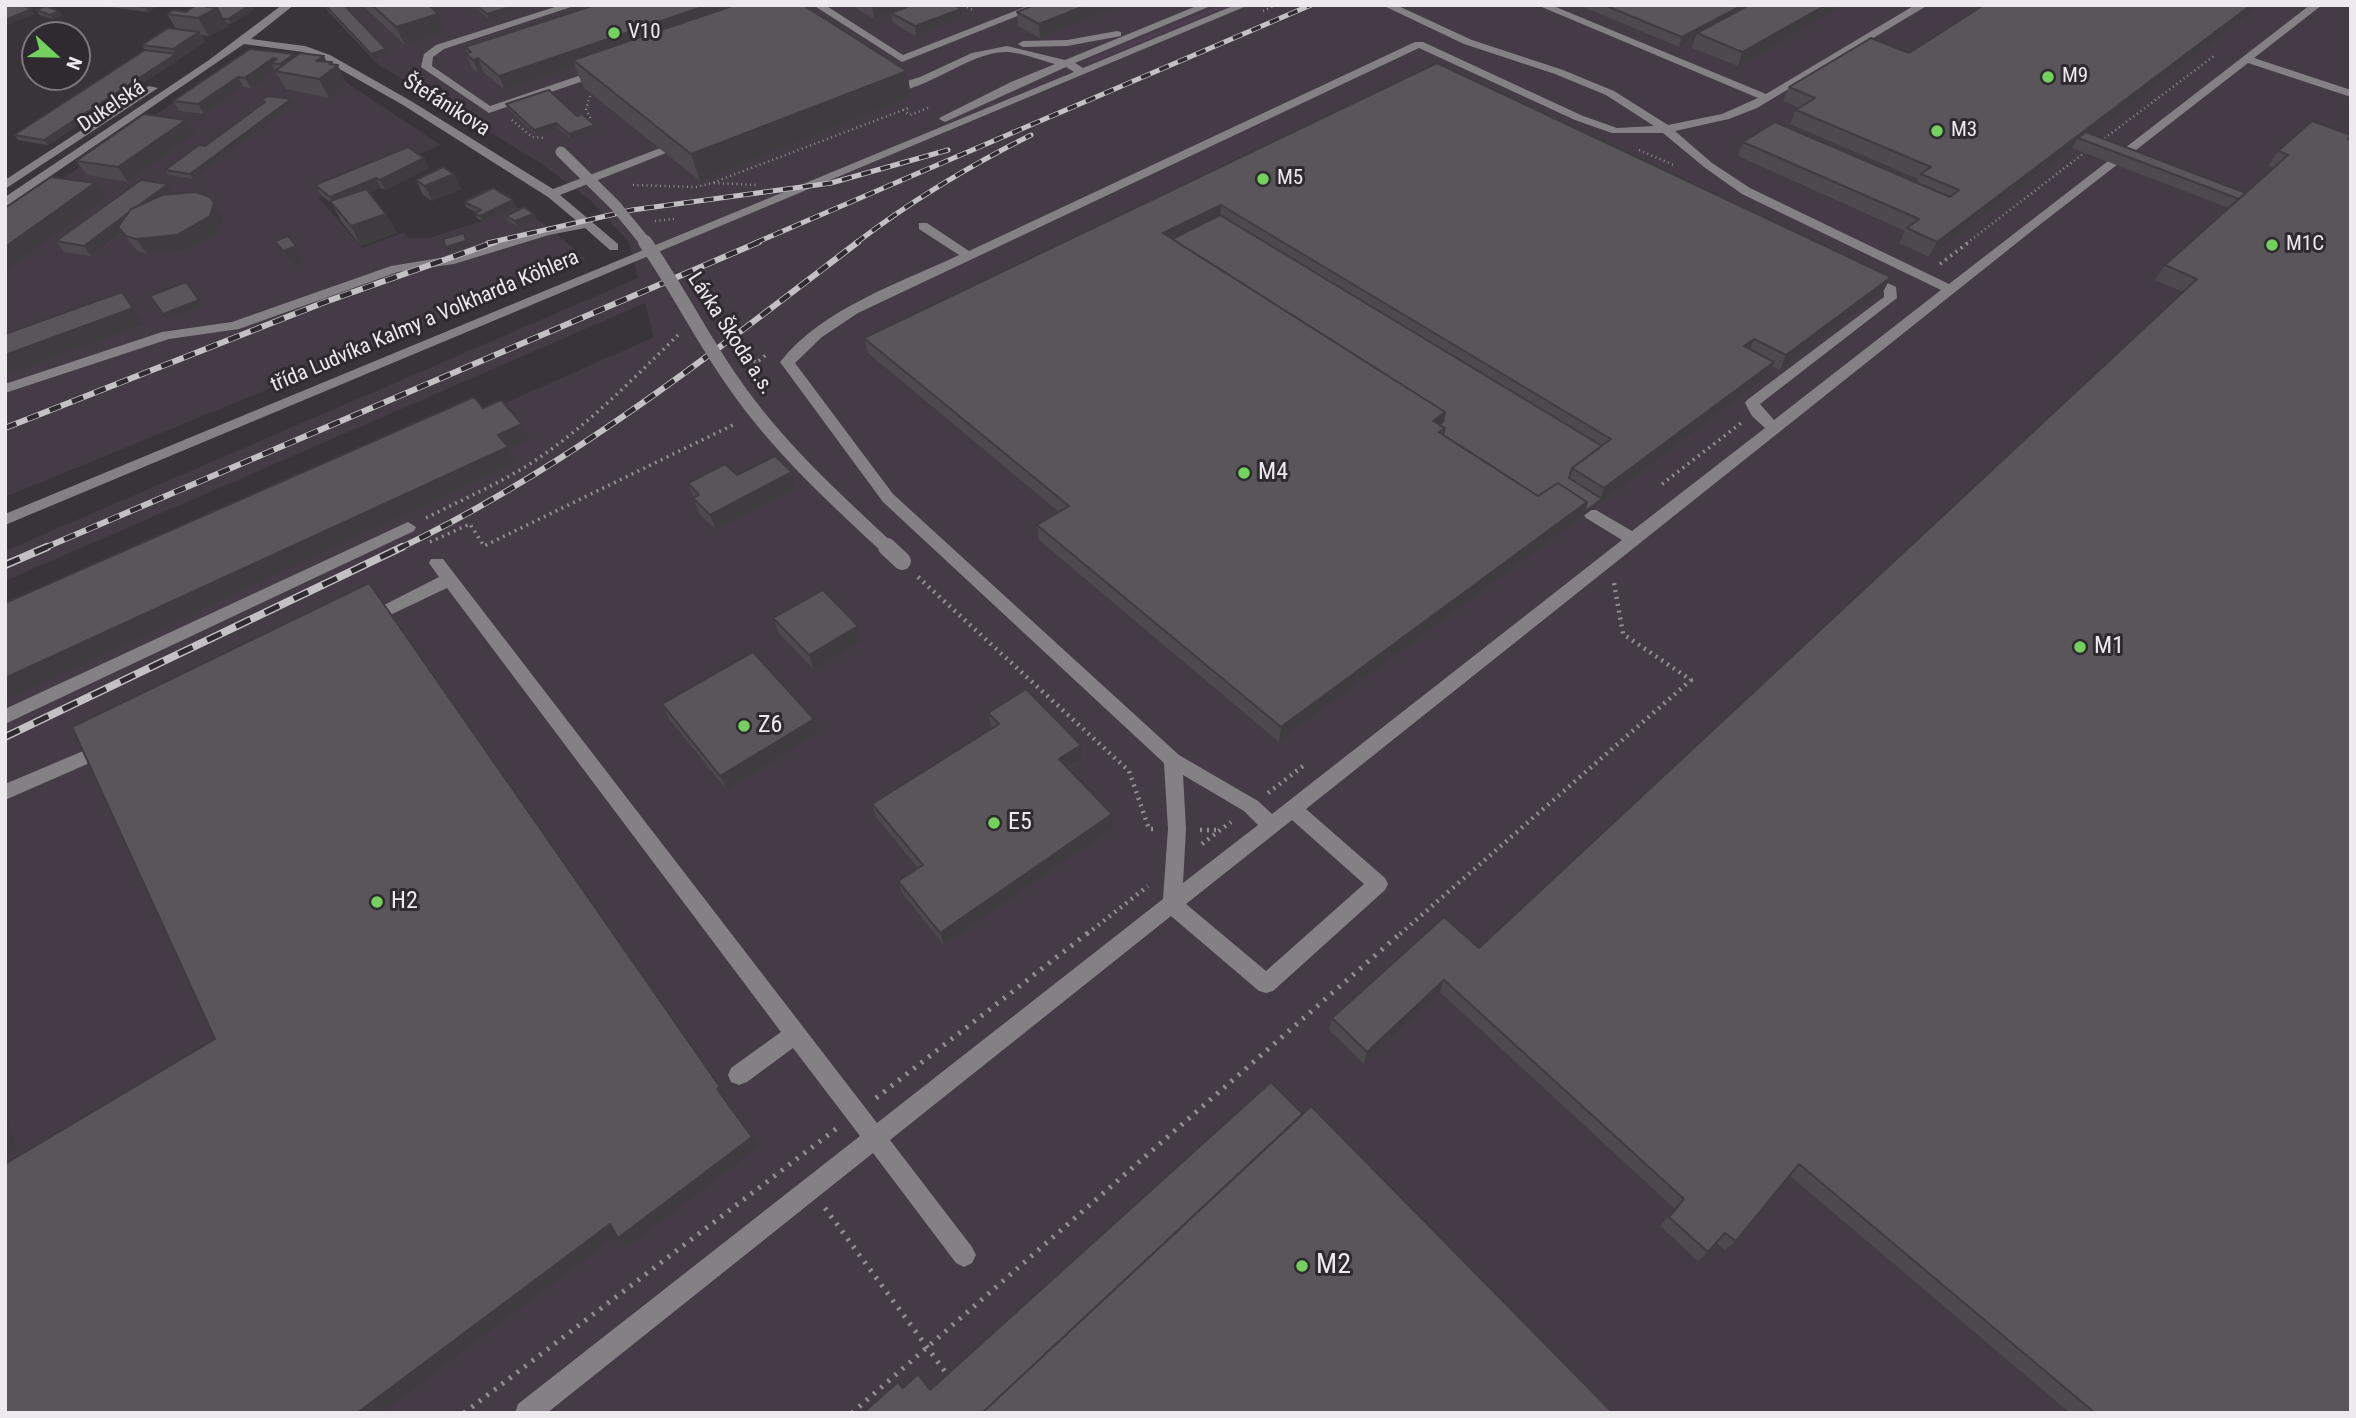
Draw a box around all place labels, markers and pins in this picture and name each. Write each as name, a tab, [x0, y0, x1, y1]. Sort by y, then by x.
place label: V10	[628, 20, 661, 46]
marker: V10	[606, 25, 622, 41]
place label: M9	[2062, 64, 2088, 90]
marker: M9	[2040, 69, 2056, 85]
place label: M3	[1951, 118, 1977, 144]
marker: M3	[1929, 123, 1945, 139]
place label: M5	[1277, 166, 1303, 192]
marker: M5	[1255, 171, 1271, 187]
place label: M1C	[2286, 232, 2324, 258]
marker: M1C	[2264, 237, 2280, 253]
place label: M4	[1258, 459, 1288, 487]
marker: M4	[1236, 465, 1252, 481]
place label: M1	[2094, 633, 2124, 661]
marker: M1	[2072, 639, 2088, 655]
place label: Z6	[758, 712, 782, 740]
marker: Z6	[736, 718, 752, 734]
place label: E5	[1008, 809, 1032, 837]
marker: E5	[986, 815, 1002, 831]
place label: H2	[391, 888, 418, 916]
marker: H2	[369, 894, 385, 910]
place label: M2	[1316, 1249, 1351, 1283]
marker: M2	[1294, 1258, 1310, 1274]

